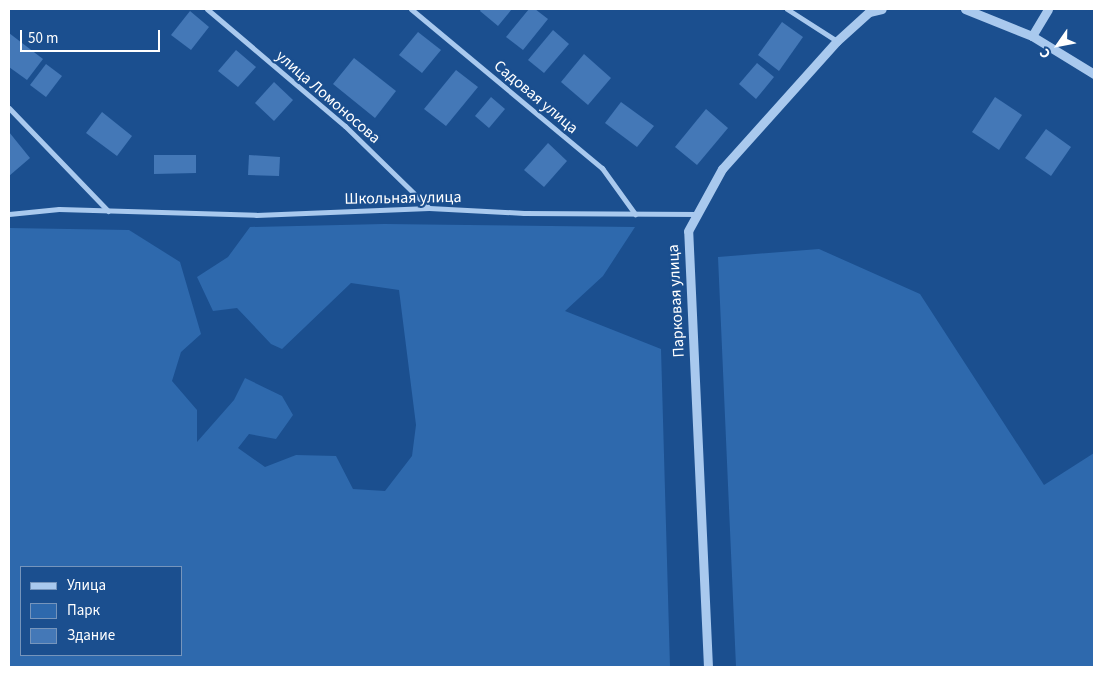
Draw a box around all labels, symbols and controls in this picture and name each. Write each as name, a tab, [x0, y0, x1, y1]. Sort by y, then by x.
scale bar	[22, 20, 162, 52]
north arrow	[1033, 20, 1083, 70]
text: 50 m	[28, 28, 58, 49]
text: С	[1035, 44, 1056, 62]
street label: улица Ломоносова	[272, 46, 384, 148]
street label: Садовая улица	[490, 56, 582, 138]
street label: Школьная улица	[344, 187, 462, 209]
street label: Парковая улица	[663, 244, 689, 358]
legend	[20, 566, 182, 656]
text: Улица	[67, 575, 106, 596]
text: Парк	[67, 600, 100, 621]
text: Здание	[67, 625, 115, 646]

